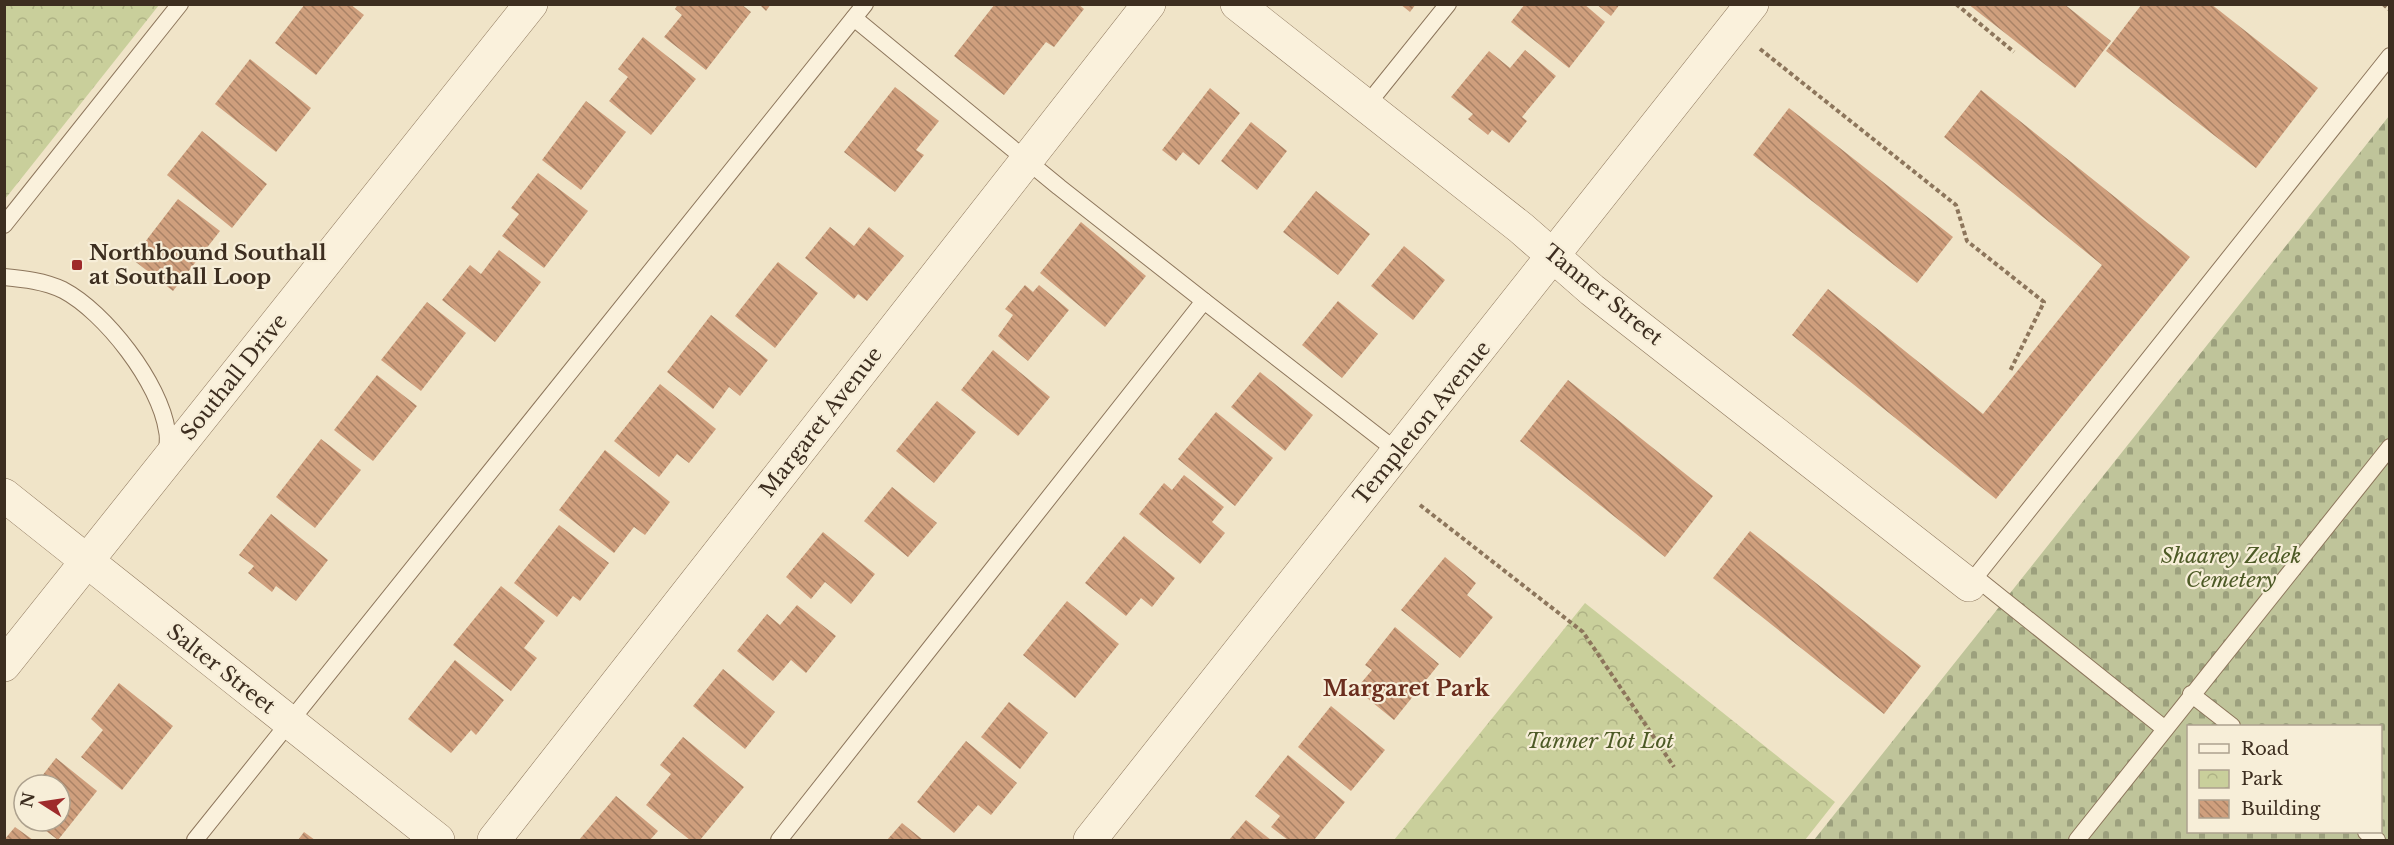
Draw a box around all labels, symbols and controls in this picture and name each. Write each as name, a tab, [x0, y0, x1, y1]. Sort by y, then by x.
street label: Tanner Street	[1538, 239, 1668, 351]
place label: Northbound Southall at Southall Loop	[89, 240, 327, 290]
marker: Northbound Southall at Southall Loop	[70, 258, 84, 272]
street label: Southall Drive	[175, 309, 293, 445]
street label: Templeton Avenue	[1348, 336, 1496, 510]
street label: Margaret Avenue	[754, 342, 888, 502]
park label: Shaarey Zedek Cemetery	[2161, 543, 2301, 593]
street label: Salter Street	[162, 619, 281, 719]
district label: Margaret Park	[1323, 675, 1490, 702]
legend	[2187, 725, 2382, 833]
park label: Tanner Tot Lot	[1526, 728, 1674, 754]
text: Road	[2241, 738, 2289, 760]
text: Park	[2241, 768, 2283, 790]
north arrow	[12, 773, 72, 833]
text: N	[16, 790, 39, 809]
text: Building	[2241, 798, 2320, 820]

